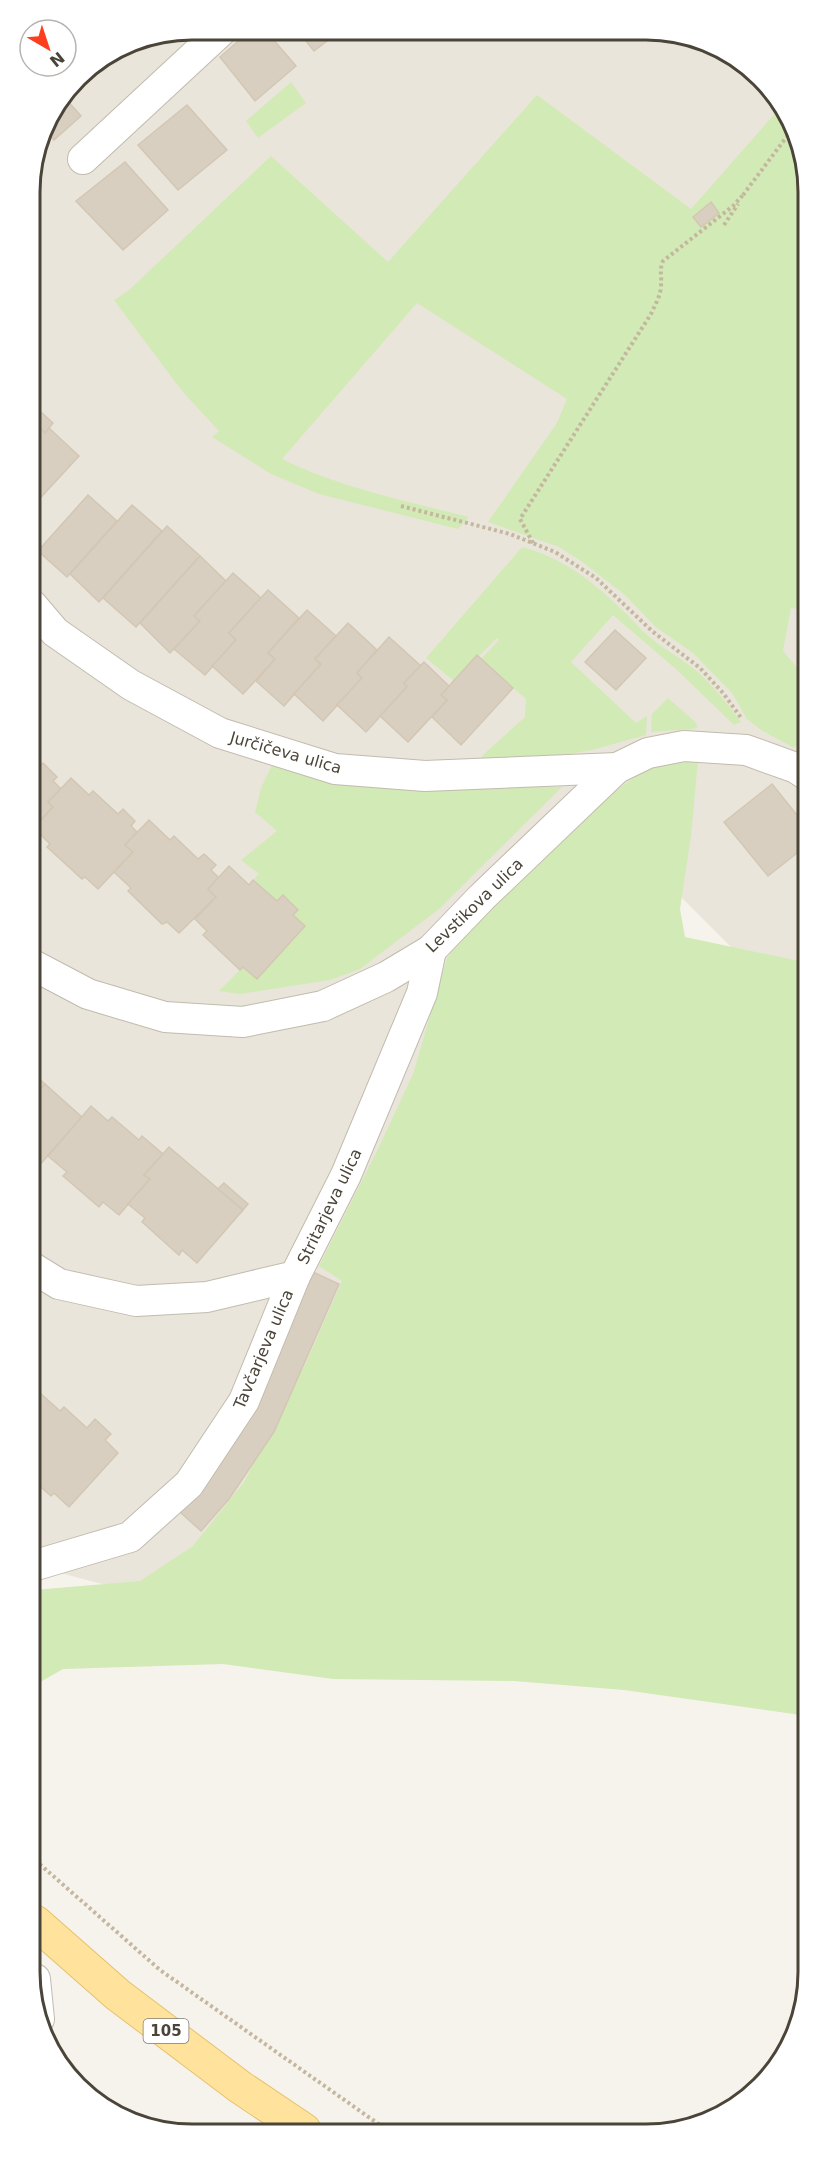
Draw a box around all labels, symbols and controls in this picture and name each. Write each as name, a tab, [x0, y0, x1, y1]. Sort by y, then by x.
north arrow	[18, 18, 78, 78]
text: N	[46, 48, 68, 71]
street label: Jurčičeva ulica	[227, 727, 344, 777]
street label: Levstikova ulica	[422, 854, 527, 956]
street label: Stritarjeva ulica	[293, 1145, 366, 1267]
street label: Tavčarjeva ulica	[229, 1287, 297, 1413]
road number: 105	[144, 2019, 188, 2043]

